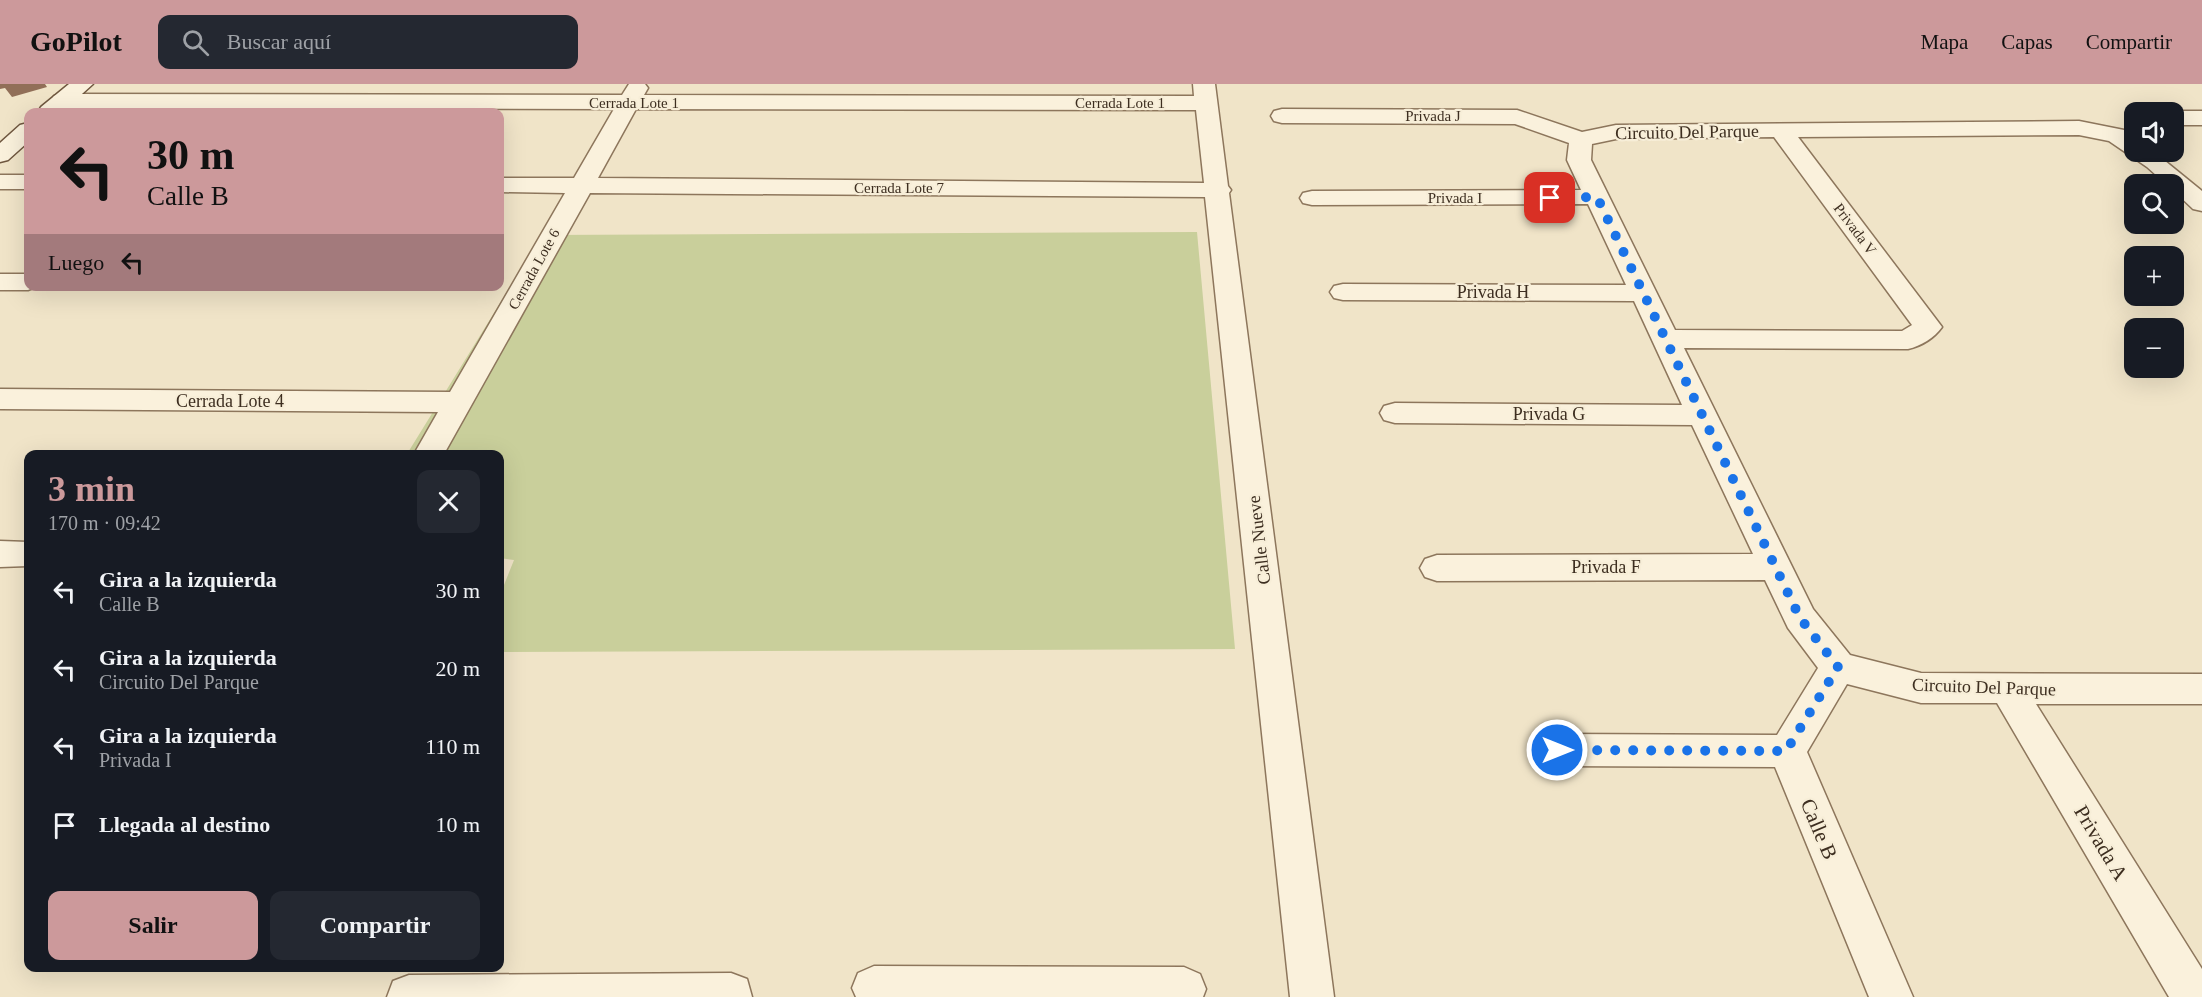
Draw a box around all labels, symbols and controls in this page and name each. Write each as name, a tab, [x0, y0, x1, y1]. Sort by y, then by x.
search box	[158, 15, 578, 69]
text: GoPilot	[30, 26, 122, 57]
icon: search	[179, 26, 212, 59]
text: Buscar aquí	[227, 29, 331, 54]
text: Mapa	[1921, 30, 1968, 54]
text: Capas	[2001, 30, 2053, 54]
text: Compartir	[2086, 30, 2172, 54]
street label: Cerrada Lote 1	[589, 95, 679, 111]
street label: Cerrada Lote 1	[1075, 95, 1165, 111]
map controls	[2124, 102, 2184, 378]
button: sound	[2124, 102, 2184, 162]
street label: Privada J	[1405, 108, 1461, 124]
street label: Circuito Del Parque	[1615, 121, 1759, 143]
icon: left	[48, 132, 126, 210]
text: 30 m	[147, 132, 235, 178]
pin	[1524, 172, 1575, 223]
button: search	[2124, 174, 2184, 234]
street label: Cerrada Lote 7	[854, 180, 944, 196]
text: Calle B	[147, 181, 229, 211]
icon: arrive	[1533, 181, 1566, 214]
street label: Privada I	[1428, 190, 1482, 206]
street label: Privada V	[1831, 200, 1880, 258]
street label: Cerrada Lote 6	[505, 225, 563, 312]
icon: left	[116, 246, 149, 279]
button: +	[2124, 246, 2184, 306]
text: Luego	[48, 250, 104, 275]
street label: Privada H	[1457, 282, 1529, 302]
button: −	[2124, 318, 2184, 378]
street label: Cerrada Lote 4	[176, 391, 284, 411]
street label: Privada G	[1513, 404, 1585, 424]
text: 3 min	[48, 469, 135, 509]
button: close	[417, 470, 480, 533]
street label: Calle Nueve	[1244, 494, 1274, 586]
text: 170 m · 09:42	[48, 512, 161, 534]
street label: Privada F	[1571, 557, 1641, 577]
text: Gira a la izquierda	[99, 567, 277, 592]
icon: left	[48, 575, 81, 608]
text: 30 m	[435, 578, 480, 603]
text: Calle B	[99, 593, 160, 615]
text: Gira a la izquierda	[99, 645, 277, 670]
icon: left	[48, 653, 81, 686]
text: 20 m	[435, 656, 480, 681]
text: Circuito Del Parque	[99, 671, 259, 693]
street label: Circuito Del Parque	[1912, 674, 2056, 700]
position arrow	[1525, 718, 1589, 782]
text: Gira a la izquierda	[99, 723, 277, 748]
icon: left	[48, 731, 81, 764]
text: 110 m	[425, 734, 480, 759]
text: Privada I	[99, 749, 172, 771]
street label: Calle B	[1796, 795, 1842, 863]
street label: Privada A	[2069, 801, 2133, 886]
icon: arrive	[48, 809, 81, 842]
text: Llegada al destino	[99, 812, 270, 837]
text: 10 m	[435, 812, 480, 837]
button: Salir	[48, 891, 258, 960]
button: Compartir	[270, 891, 480, 960]

